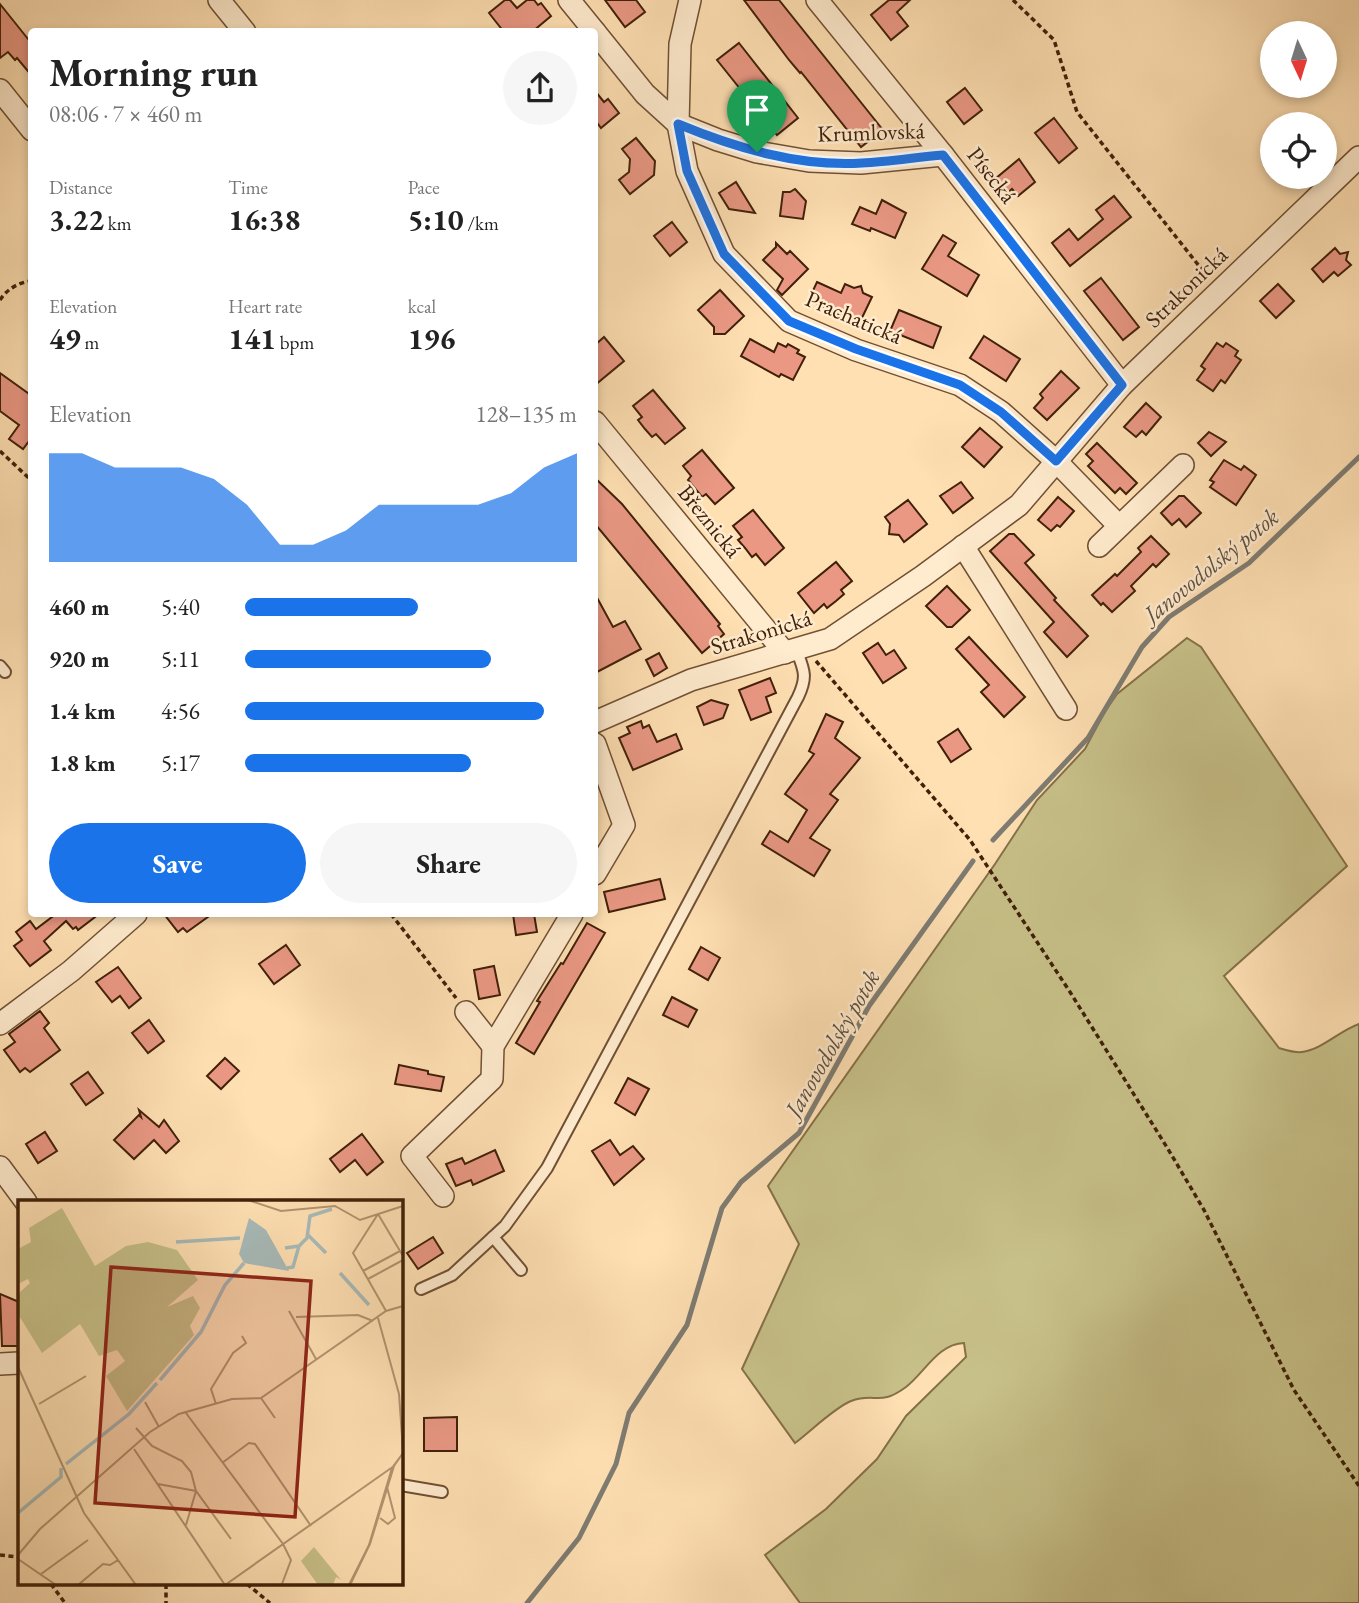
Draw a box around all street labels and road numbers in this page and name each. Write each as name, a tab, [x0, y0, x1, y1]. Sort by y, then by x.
street label: Krumlovská	[817, 115, 926, 149]
street label: Písecká	[961, 141, 1024, 210]
street label: Strakonická	[1138, 240, 1234, 334]
street label: Prachatická	[801, 283, 908, 351]
street label: Březnická	[671, 478, 749, 564]
street label: Strakonická	[707, 602, 816, 662]

